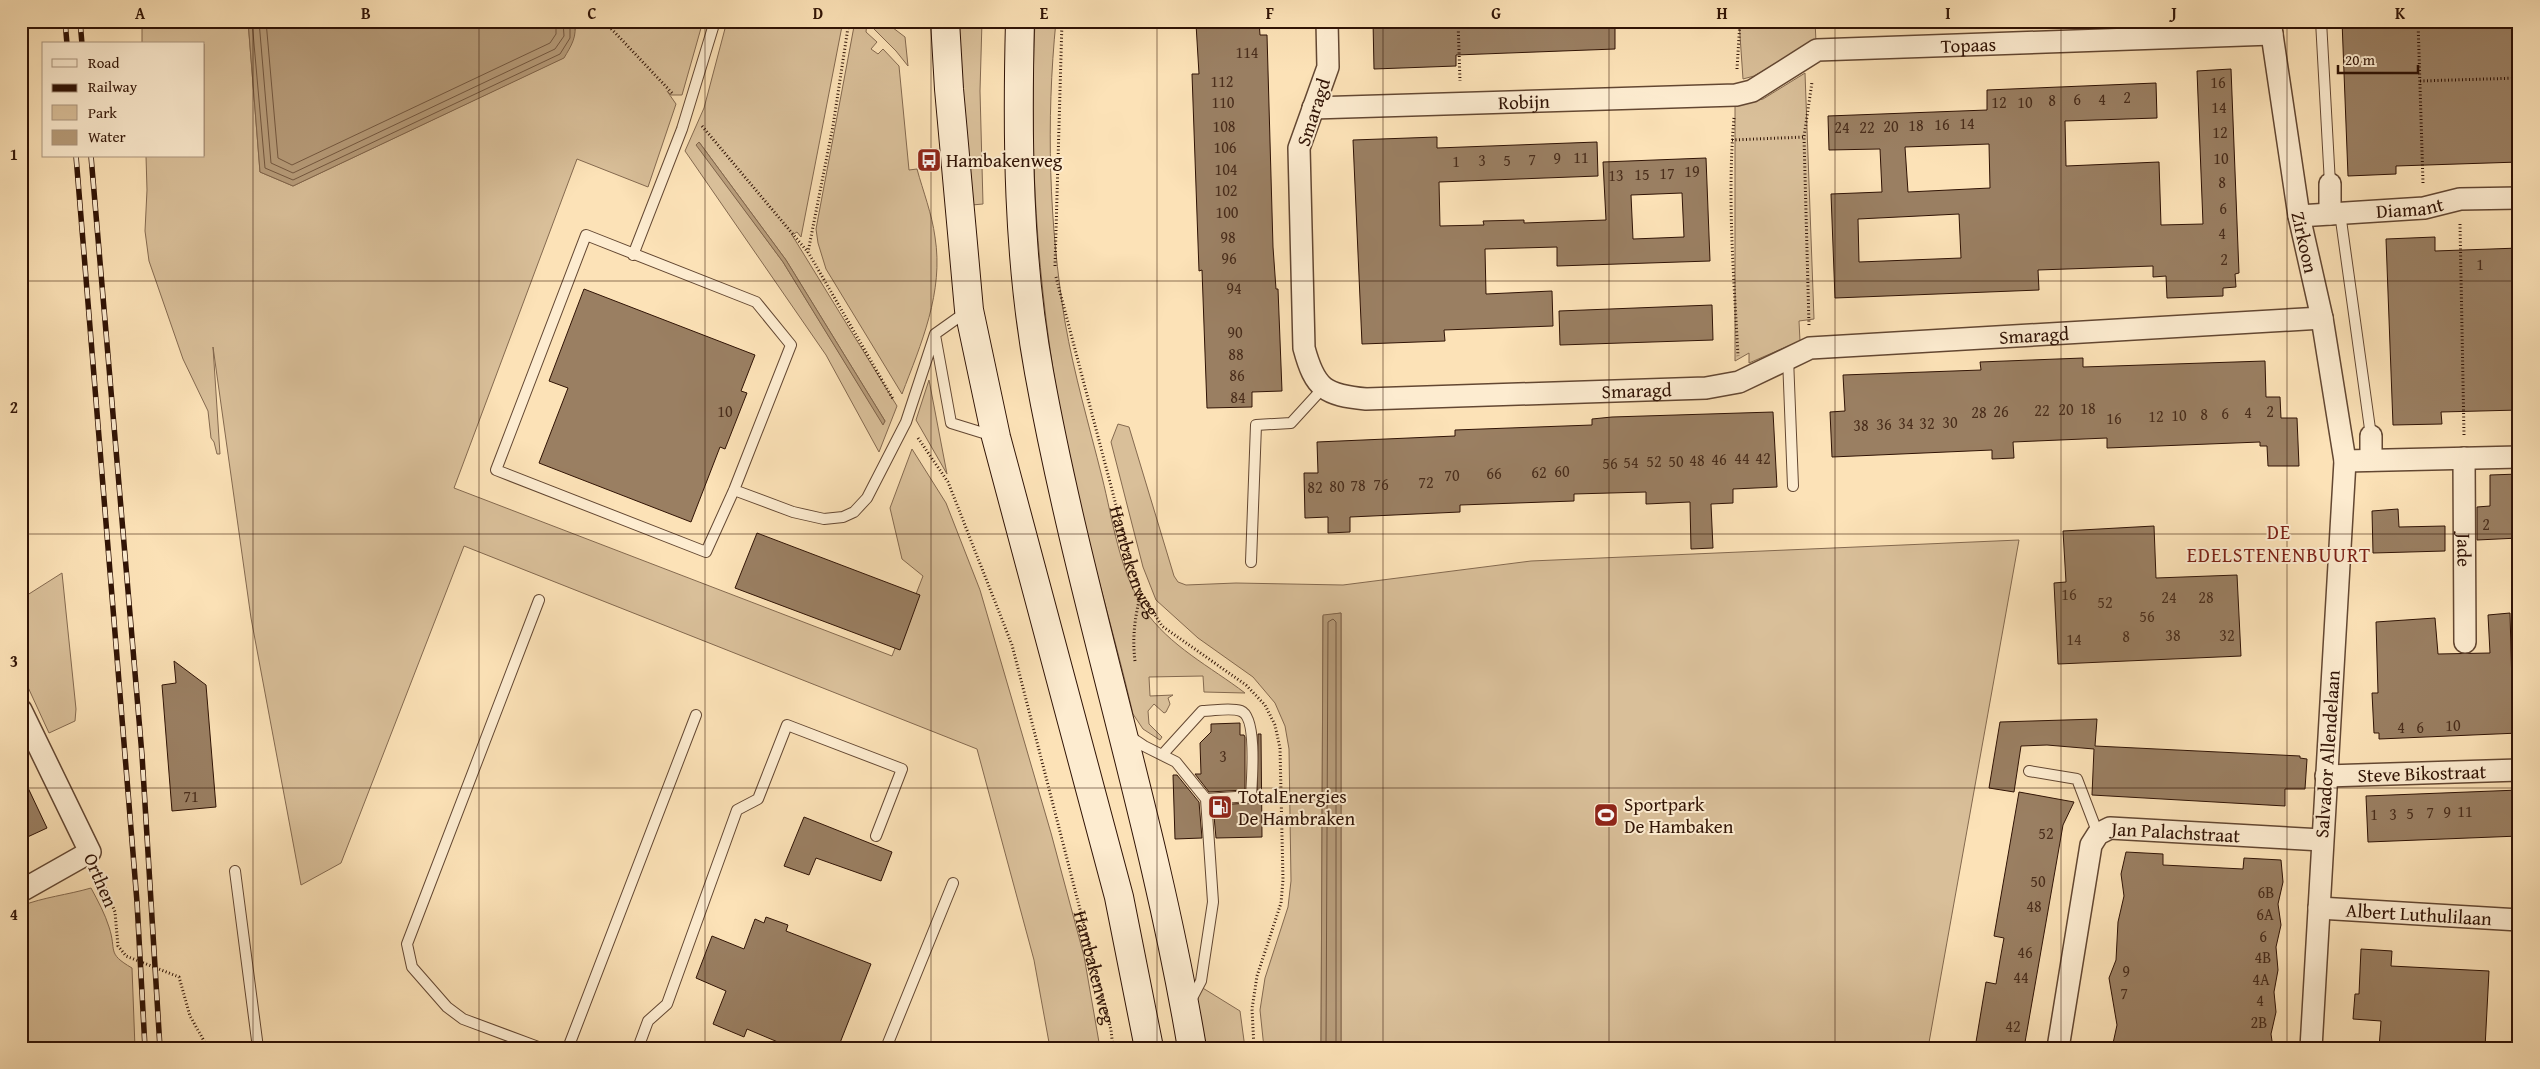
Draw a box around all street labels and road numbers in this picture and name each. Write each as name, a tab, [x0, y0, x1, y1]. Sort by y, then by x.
street label: Topaas	[1940, 30, 1997, 60]
street label: Smaragd	[1289, 74, 1337, 150]
street label: Robijn	[1498, 87, 1550, 116]
street label: Diamant	[2375, 190, 2447, 225]
street label: Zirkoon	[2284, 209, 2326, 276]
street label: Smaragd	[1998, 319, 2071, 351]
street label: Smaragd	[1601, 375, 1673, 405]
street label: Hambakenweg	[1103, 502, 1167, 623]
street label: Jade	[2450, 531, 2479, 567]
street label: Salvador Allendelaan	[2307, 669, 2347, 839]
street label: Steve Bikostraat	[2357, 757, 2487, 789]
street label: Jan Palachstraat	[2109, 814, 2241, 849]
street label: Orthen	[77, 849, 125, 912]
street label: Albert Luthulilaan	[2345, 896, 2493, 932]
street label: Hambakenweg	[1067, 907, 1123, 1027]

